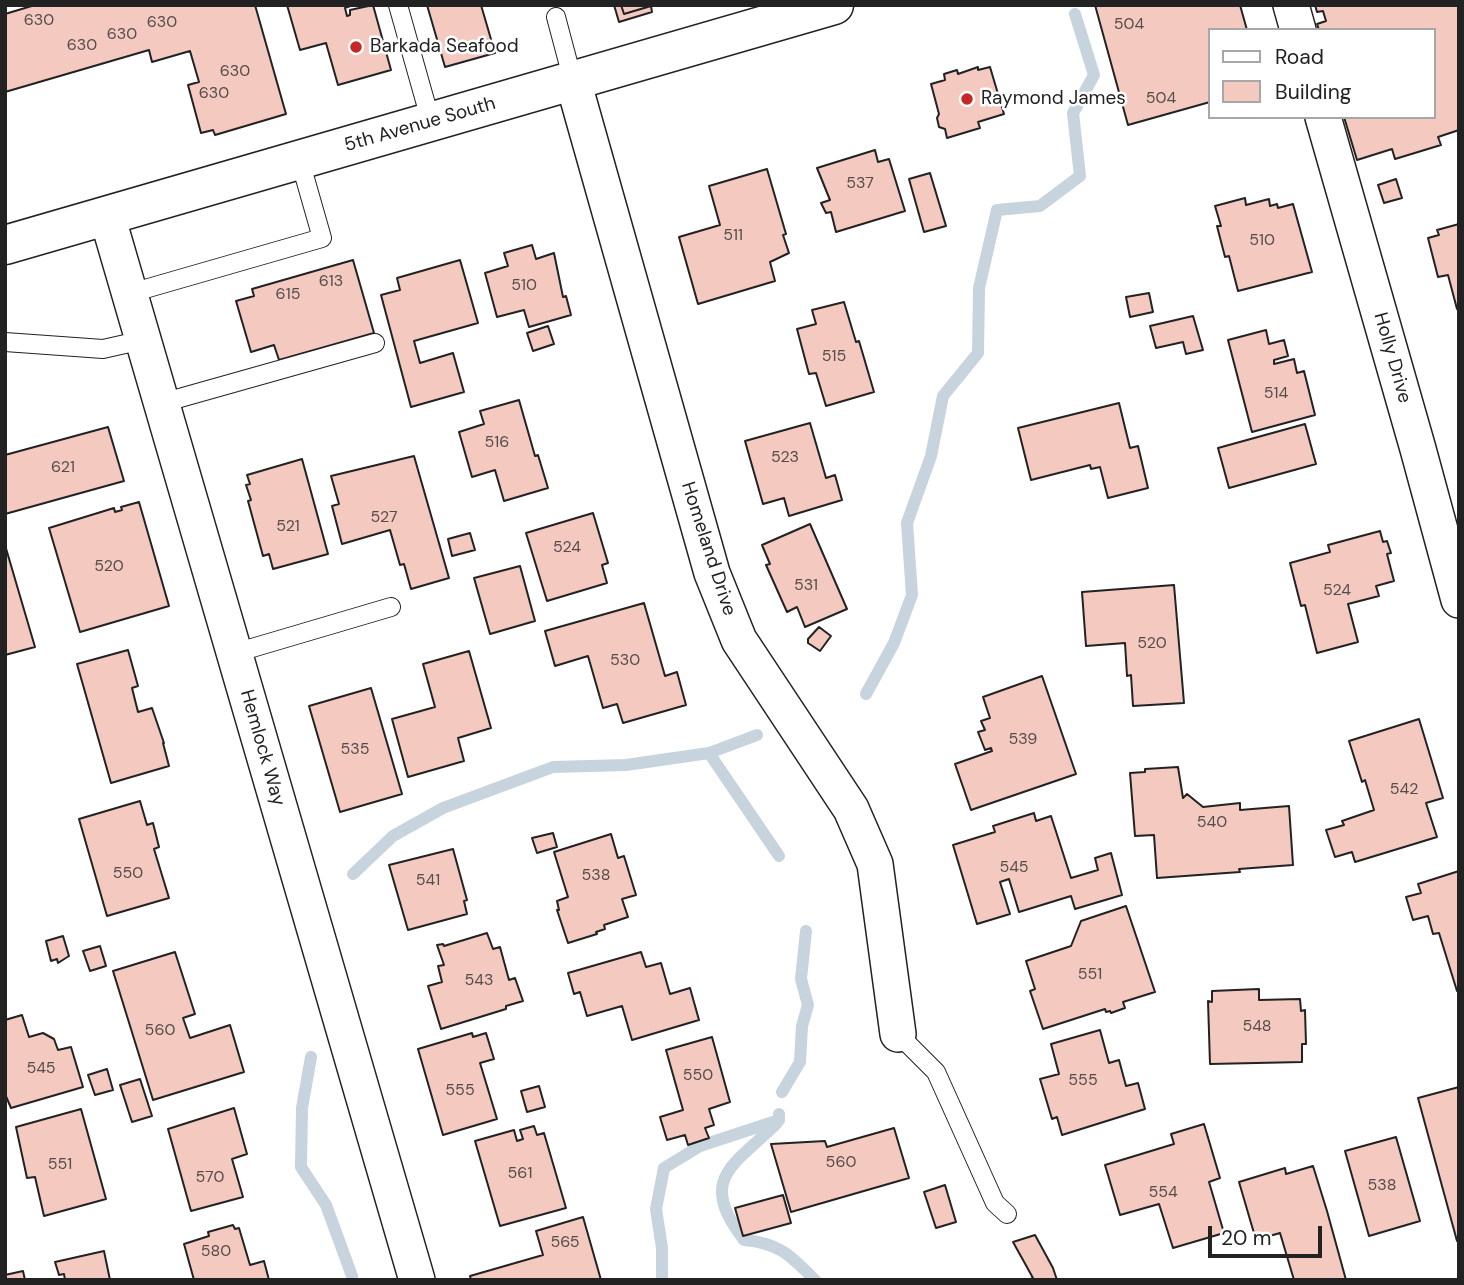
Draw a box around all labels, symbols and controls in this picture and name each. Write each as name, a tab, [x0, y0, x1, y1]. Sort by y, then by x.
house number: 630	[24, 11, 54, 31]
house number: 630	[147, 13, 177, 33]
house number: 504	[1114, 15, 1144, 35]
house number: 630	[107, 25, 137, 45]
legend	[1208, 28, 1436, 119]
house number: 630	[67, 36, 97, 56]
place label: Barkada Seafood	[370, 36, 519, 58]
marker: Barkada Seafood	[348, 39, 364, 55]
text: Road	[1275, 43, 1324, 71]
house number: 630	[220, 62, 250, 82]
text: Building	[1275, 78, 1351, 106]
house number: 630	[199, 84, 229, 104]
place label: Raymond James	[981, 88, 1126, 110]
house number: 504	[1146, 89, 1176, 109]
marker: Raymond James	[959, 91, 975, 107]
street label: 5th Avenue South	[342, 93, 498, 157]
house number: 537	[846, 174, 874, 194]
house number: 511	[723, 226, 743, 246]
house number: 510	[1249, 231, 1275, 251]
house number: 613	[319, 272, 343, 292]
house number: 510	[511, 276, 537, 296]
house number: 615	[276, 285, 300, 305]
street label: Holly Drive	[1368, 310, 1416, 406]
house number: 515	[822, 347, 846, 367]
house number: 514	[1264, 384, 1288, 404]
house number: 516	[485, 433, 509, 453]
house number: 523	[771, 448, 799, 468]
house number: 621	[51, 458, 75, 478]
street label: Homeland Drive	[676, 479, 740, 619]
house number: 527	[371, 508, 397, 528]
house number: 521	[276, 517, 300, 537]
house number: 524	[553, 538, 581, 558]
house number: 520	[94, 557, 124, 577]
house number: 531	[794, 576, 818, 596]
house number: 524	[1323, 581, 1351, 601]
house number: 520	[1137, 634, 1167, 654]
house number: 530	[610, 651, 640, 671]
street label: Hemlock Way	[235, 687, 289, 809]
house number: 539	[1009, 730, 1037, 750]
house number: 535	[341, 740, 369, 760]
house number: 542	[1390, 780, 1418, 800]
house number: 540	[1197, 813, 1227, 833]
house number: 545	[999, 858, 1029, 878]
house number: 550	[113, 864, 143, 884]
house number: 538	[582, 866, 610, 886]
house number: 541	[416, 871, 440, 891]
house number: 551	[1078, 965, 1102, 985]
house number: 543	[465, 971, 493, 991]
house number: 548	[1242, 1017, 1272, 1037]
house number: 560	[145, 1021, 175, 1041]
house number: 545	[26, 1059, 56, 1079]
house number: 550	[683, 1066, 713, 1086]
house number: 555	[1068, 1071, 1098, 1091]
house number: 555	[445, 1081, 475, 1101]
house number: 560	[826, 1153, 856, 1173]
house number: 551	[48, 1155, 72, 1175]
house number: 561	[508, 1164, 532, 1184]
house number: 570	[196, 1168, 224, 1188]
house number: 538	[1368, 1176, 1396, 1196]
house number: 554	[1148, 1183, 1178, 1203]
scale bar	[1212, 1212, 1326, 1256]
text: 20 m	[1221, 1224, 1272, 1252]
house number: 565	[550, 1233, 580, 1253]
house number: 580	[201, 1242, 231, 1262]

